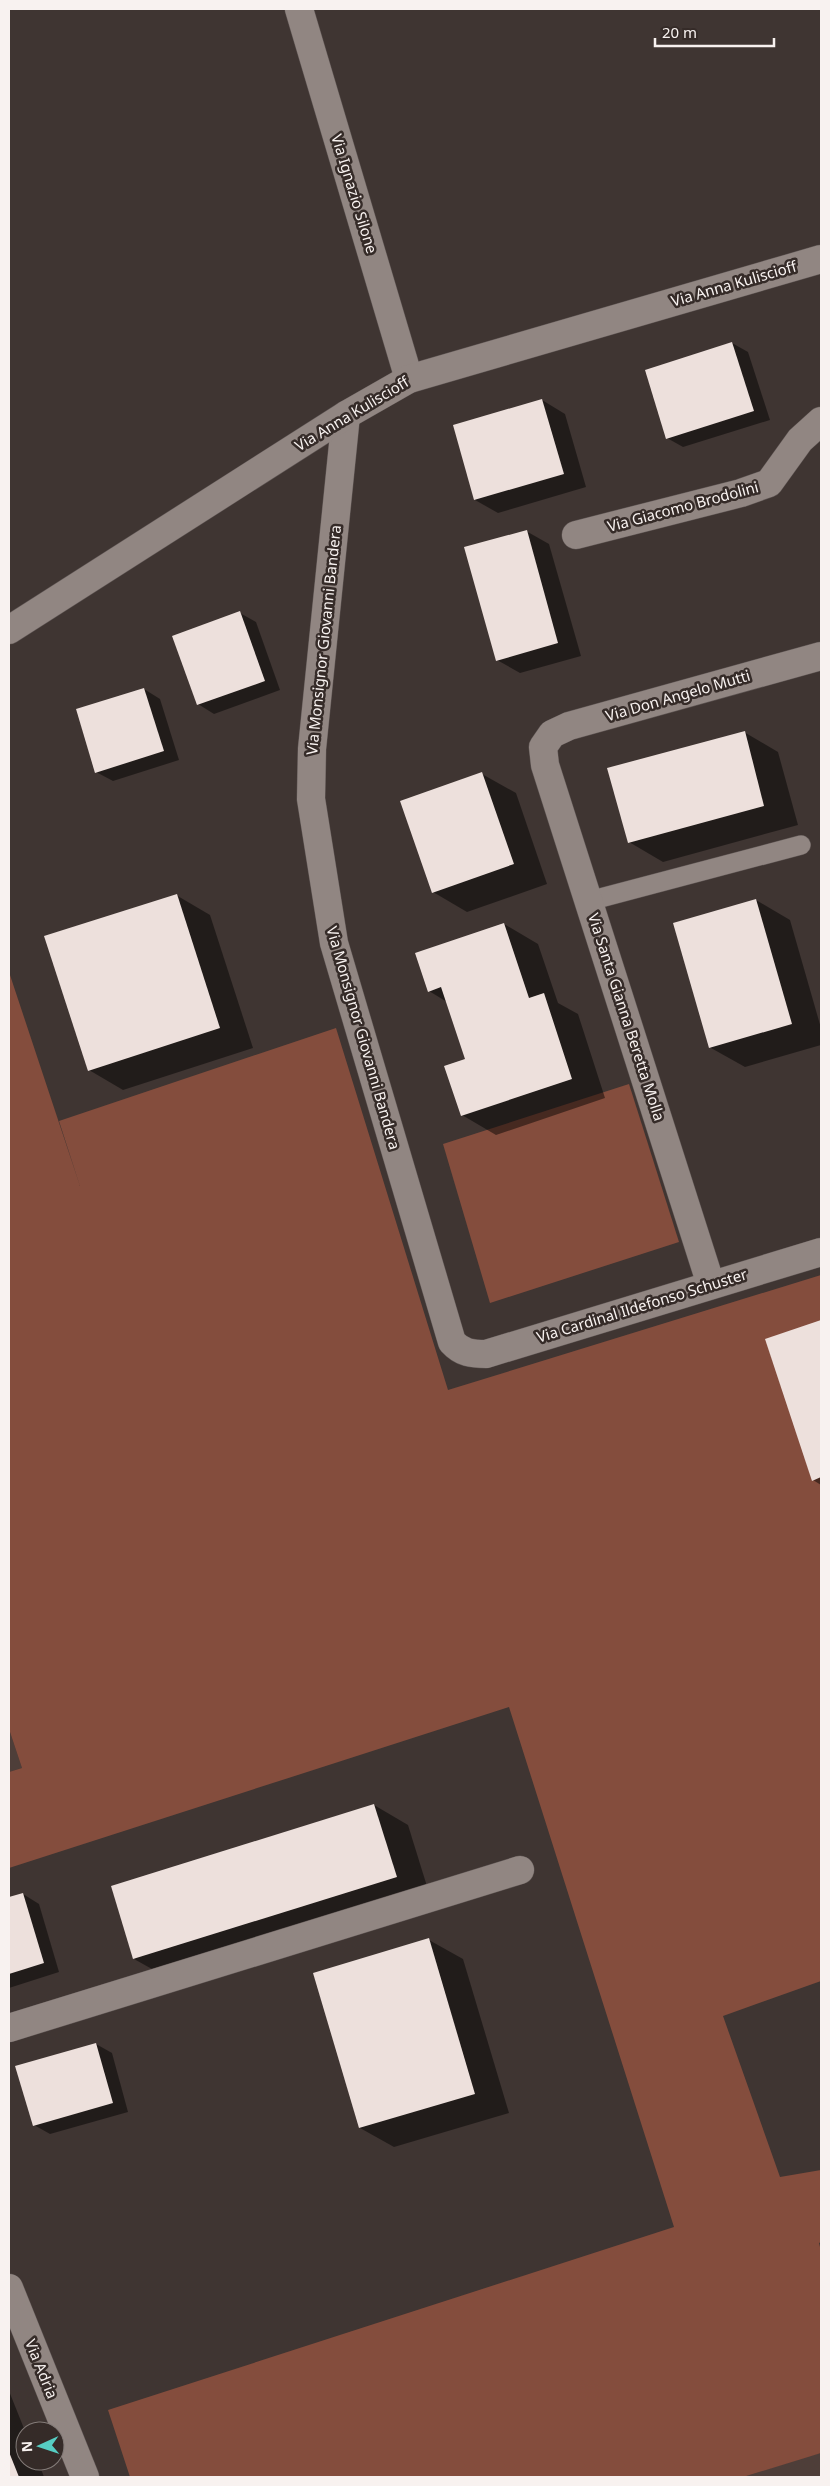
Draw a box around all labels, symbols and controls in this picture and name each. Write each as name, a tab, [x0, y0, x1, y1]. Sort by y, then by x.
scale bar	[655, 15, 774, 47]
text: 20 m	[662, 22, 697, 42]
street label: Via Ignazio Silone	[327, 132, 383, 256]
street label: Via Anna Kuliscioff	[669, 255, 799, 311]
street label: Via Anna Kuliscioff	[291, 371, 413, 455]
street label: Via Giacomo Brodolini	[605, 476, 760, 536]
street label: Via Monsignor Giovanni Bandera	[301, 524, 345, 756]
street label: Via Don Angelo Mutti	[603, 665, 752, 725]
street label: Via Santa Gianna Beretta Molla	[584, 910, 670, 1123]
street label: Via Monsignor Giovanni Bandera	[322, 924, 405, 1152]
street label: Via Cardinal Ildefonso Schuster	[534, 1263, 749, 1347]
street label: Via Adria	[21, 2336, 63, 2401]
north arrow	[15, 2421, 65, 2471]
text: N	[17, 2441, 36, 2453]

